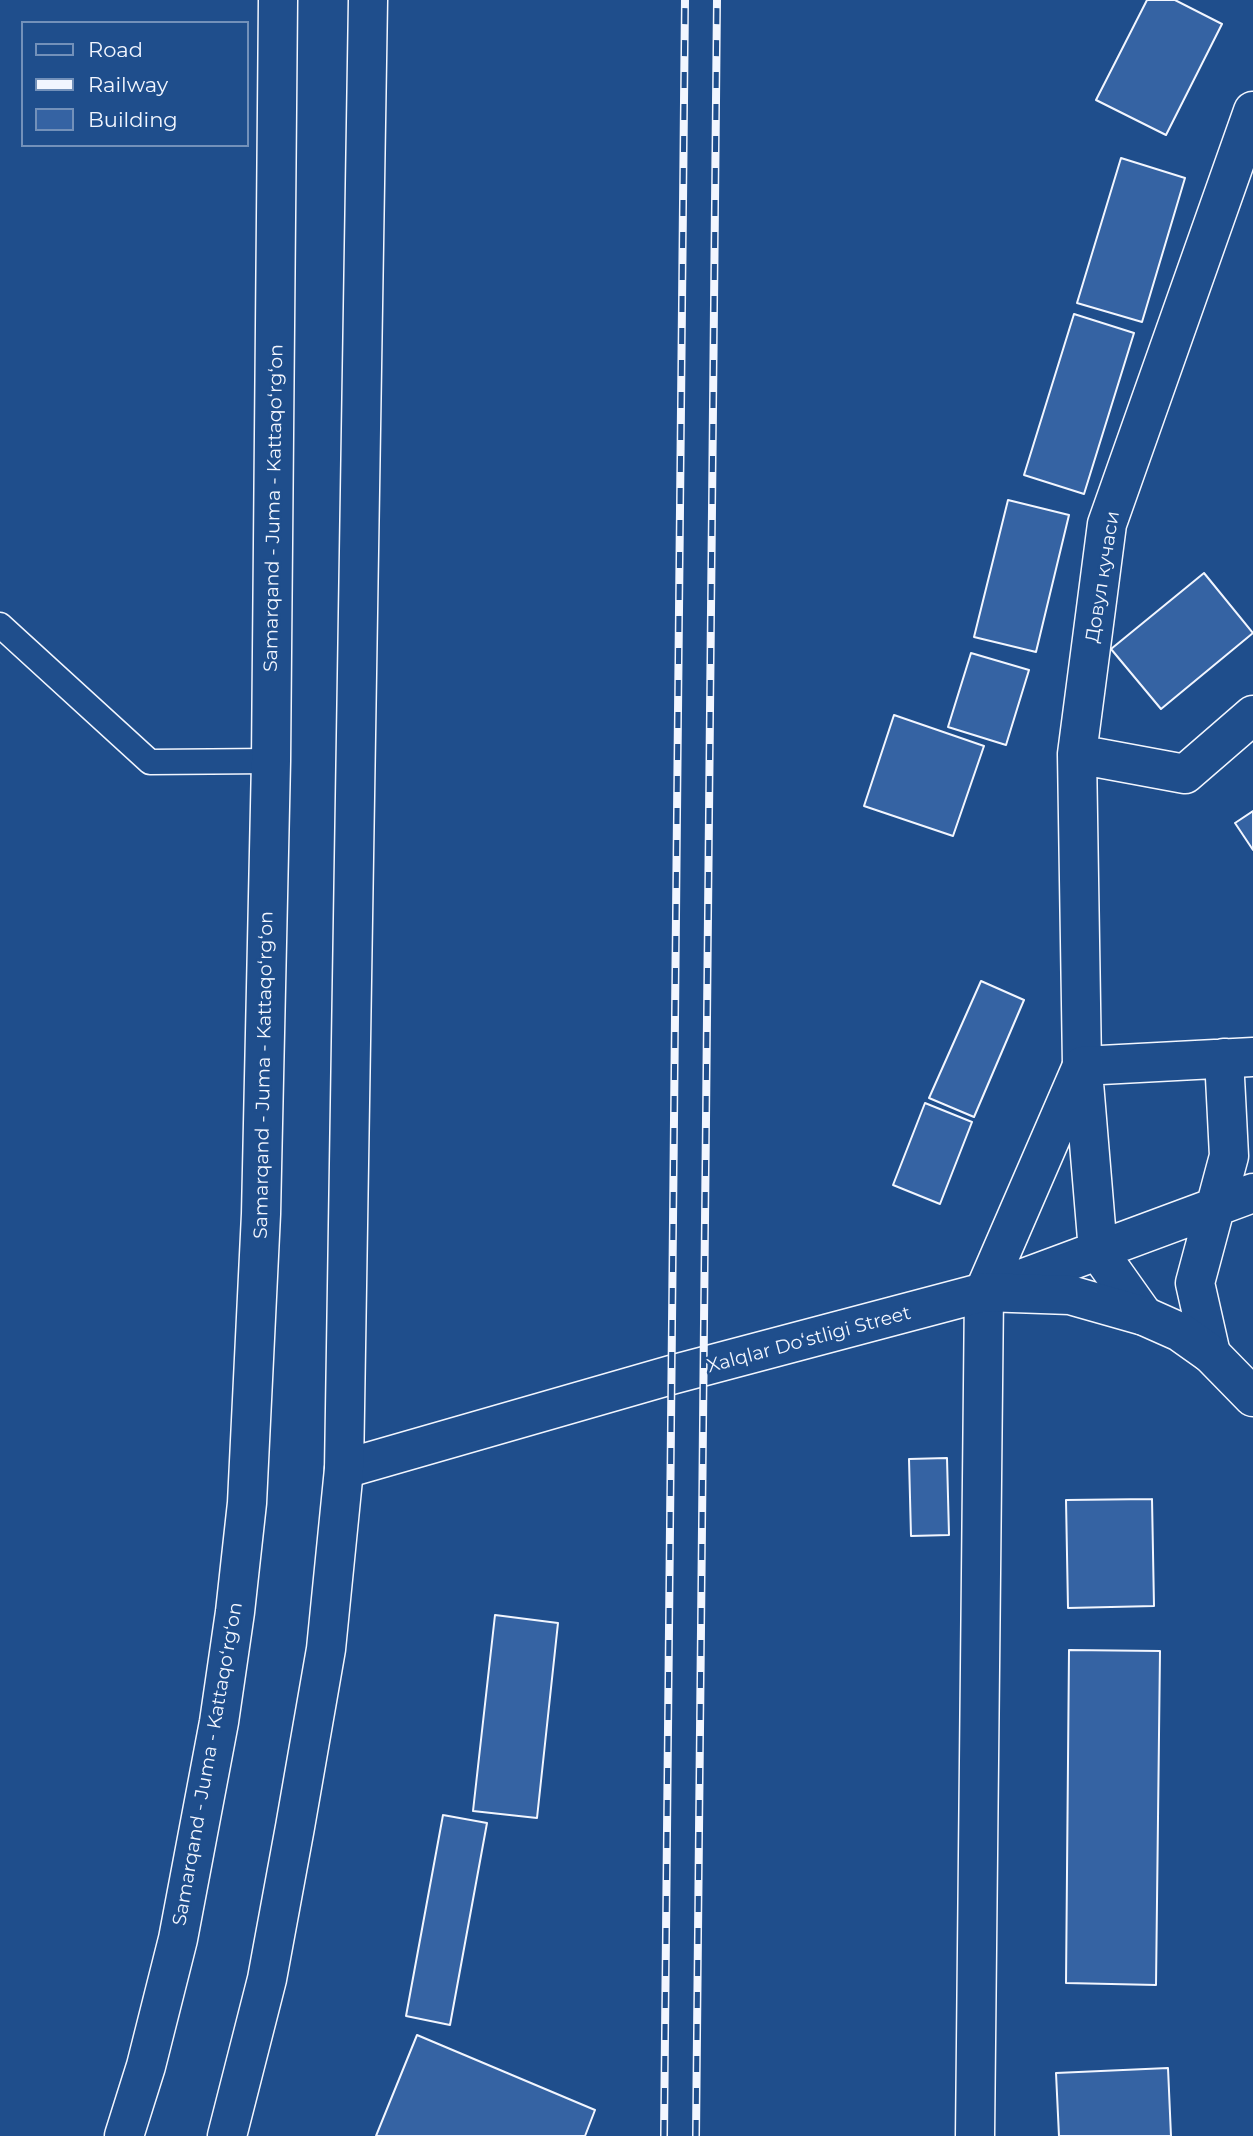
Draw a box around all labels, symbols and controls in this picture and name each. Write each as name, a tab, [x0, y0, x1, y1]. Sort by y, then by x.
legend	[21, 21, 248, 147]
text: Road	[88, 37, 143, 62]
text: Railway	[88, 72, 168, 97]
text: Building	[88, 107, 178, 132]
street label: Samarqand - Juma - Kattaqo‘rg‘on	[260, 344, 288, 672]
street label: Довул кучаси	[1081, 509, 1125, 645]
street label: Samarqand - Juma - Kattaqo‘rg‘on	[250, 911, 278, 1239]
street label: Xalqlar Doʻstligi Street	[705, 1302, 913, 1378]
street label: Samarqand - Juma - Kattaqo‘rg‘on	[168, 1600, 248, 1928]

